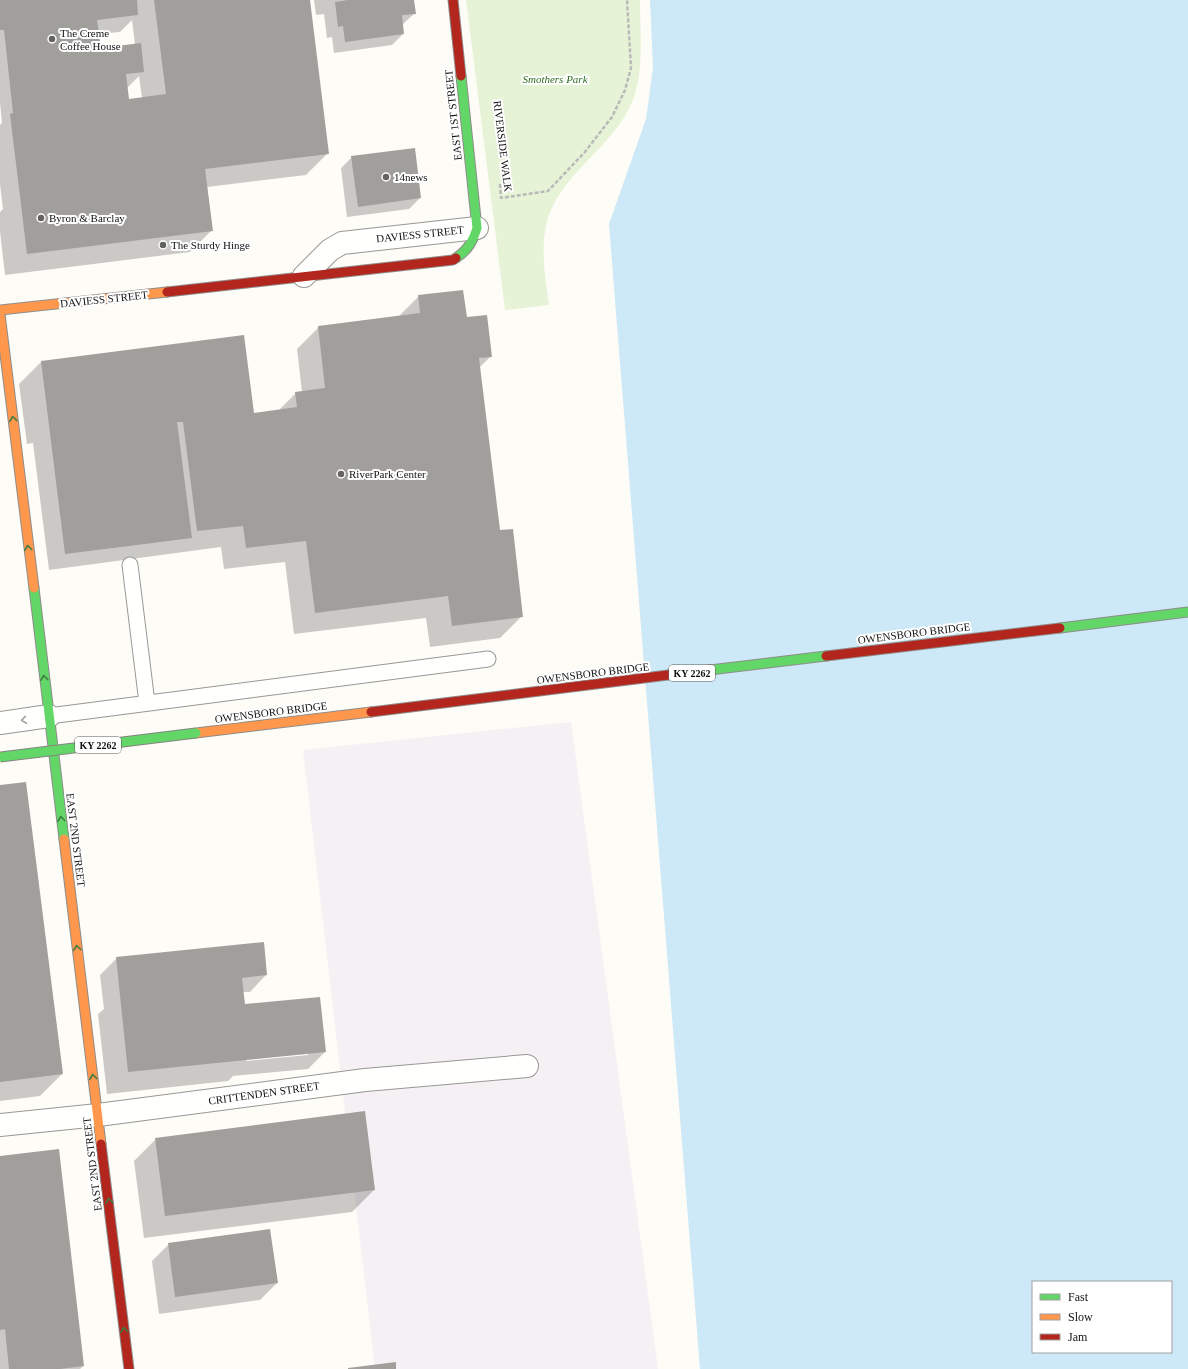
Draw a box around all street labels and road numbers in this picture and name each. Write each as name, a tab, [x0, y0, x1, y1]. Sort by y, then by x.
street label: EAST 1ST STREET	[442, 69, 464, 161]
street label: RIVERSIDE WALK	[491, 100, 515, 192]
street label: DAVIESS STREET	[376, 223, 465, 245]
street label: DAVIESS STREET	[60, 288, 149, 310]
street label: OWENSBORO BRIDGE	[857, 620, 971, 646]
street label: OWENSBORO BRIDGE	[536, 660, 650, 686]
road number: KY 2262	[669, 665, 715, 681]
street label: OWENSBORO BRIDGE	[214, 699, 328, 725]
road number: KY 2262	[75, 737, 121, 753]
street label: EAST 2ND STREET	[64, 792, 88, 888]
street label: CRITTENDEN STREET	[208, 1079, 321, 1107]
street label: EAST 2ND STREET	[80, 1116, 104, 1212]

